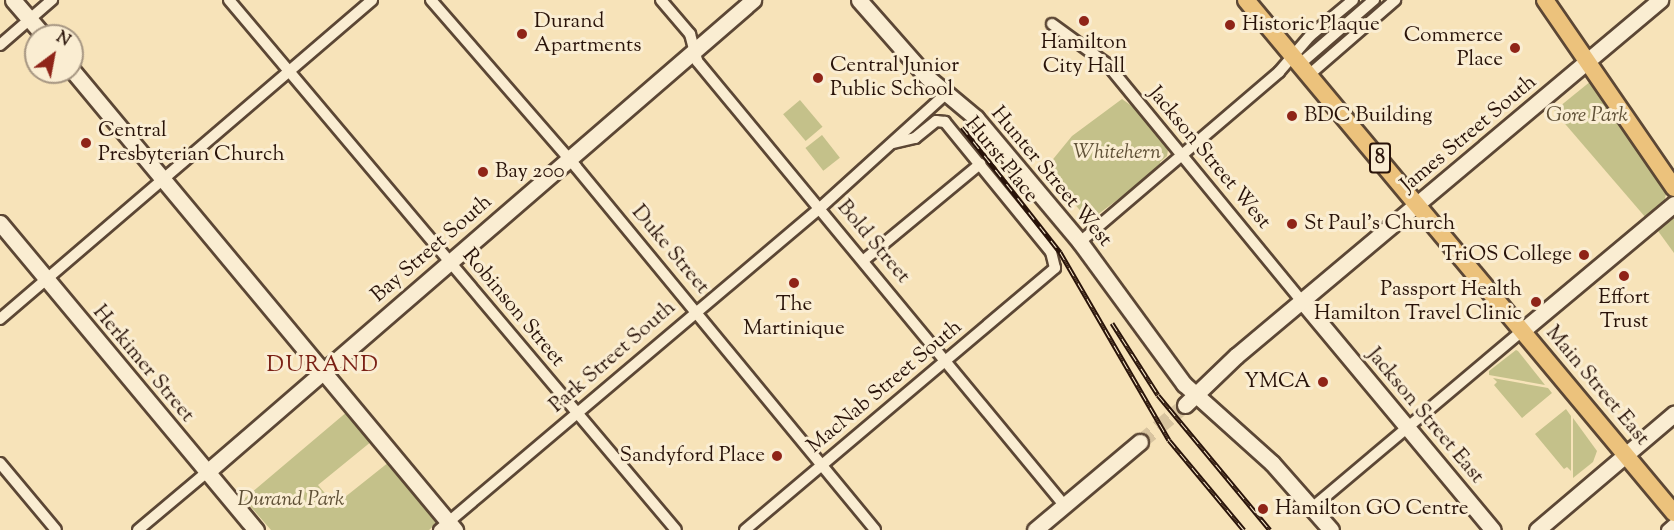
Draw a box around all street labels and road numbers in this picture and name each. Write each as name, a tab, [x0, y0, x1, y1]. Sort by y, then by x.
street label: James Street South	[1396, 70, 1542, 198]
street label: Jackson Street West	[1142, 82, 1276, 234]
street label: Hunter Street West	[985, 102, 1117, 252]
street label: Hurst Place	[959, 112, 1043, 208]
road number: 8	[1368, 141, 1392, 175]
street label: Bay Street South	[366, 190, 498, 308]
street label: Bold Street	[831, 195, 915, 289]
street label: Duke Street	[626, 200, 714, 300]
street label: Robinson Street	[456, 244, 570, 372]
street label: Park Street South	[545, 295, 681, 419]
street label: Herkimer Street	[87, 300, 199, 428]
street label: MacNab Street South	[802, 315, 968, 459]
street label: Main Street East	[1540, 321, 1654, 451]
street label: Jackson Street East	[1361, 343, 1489, 489]

